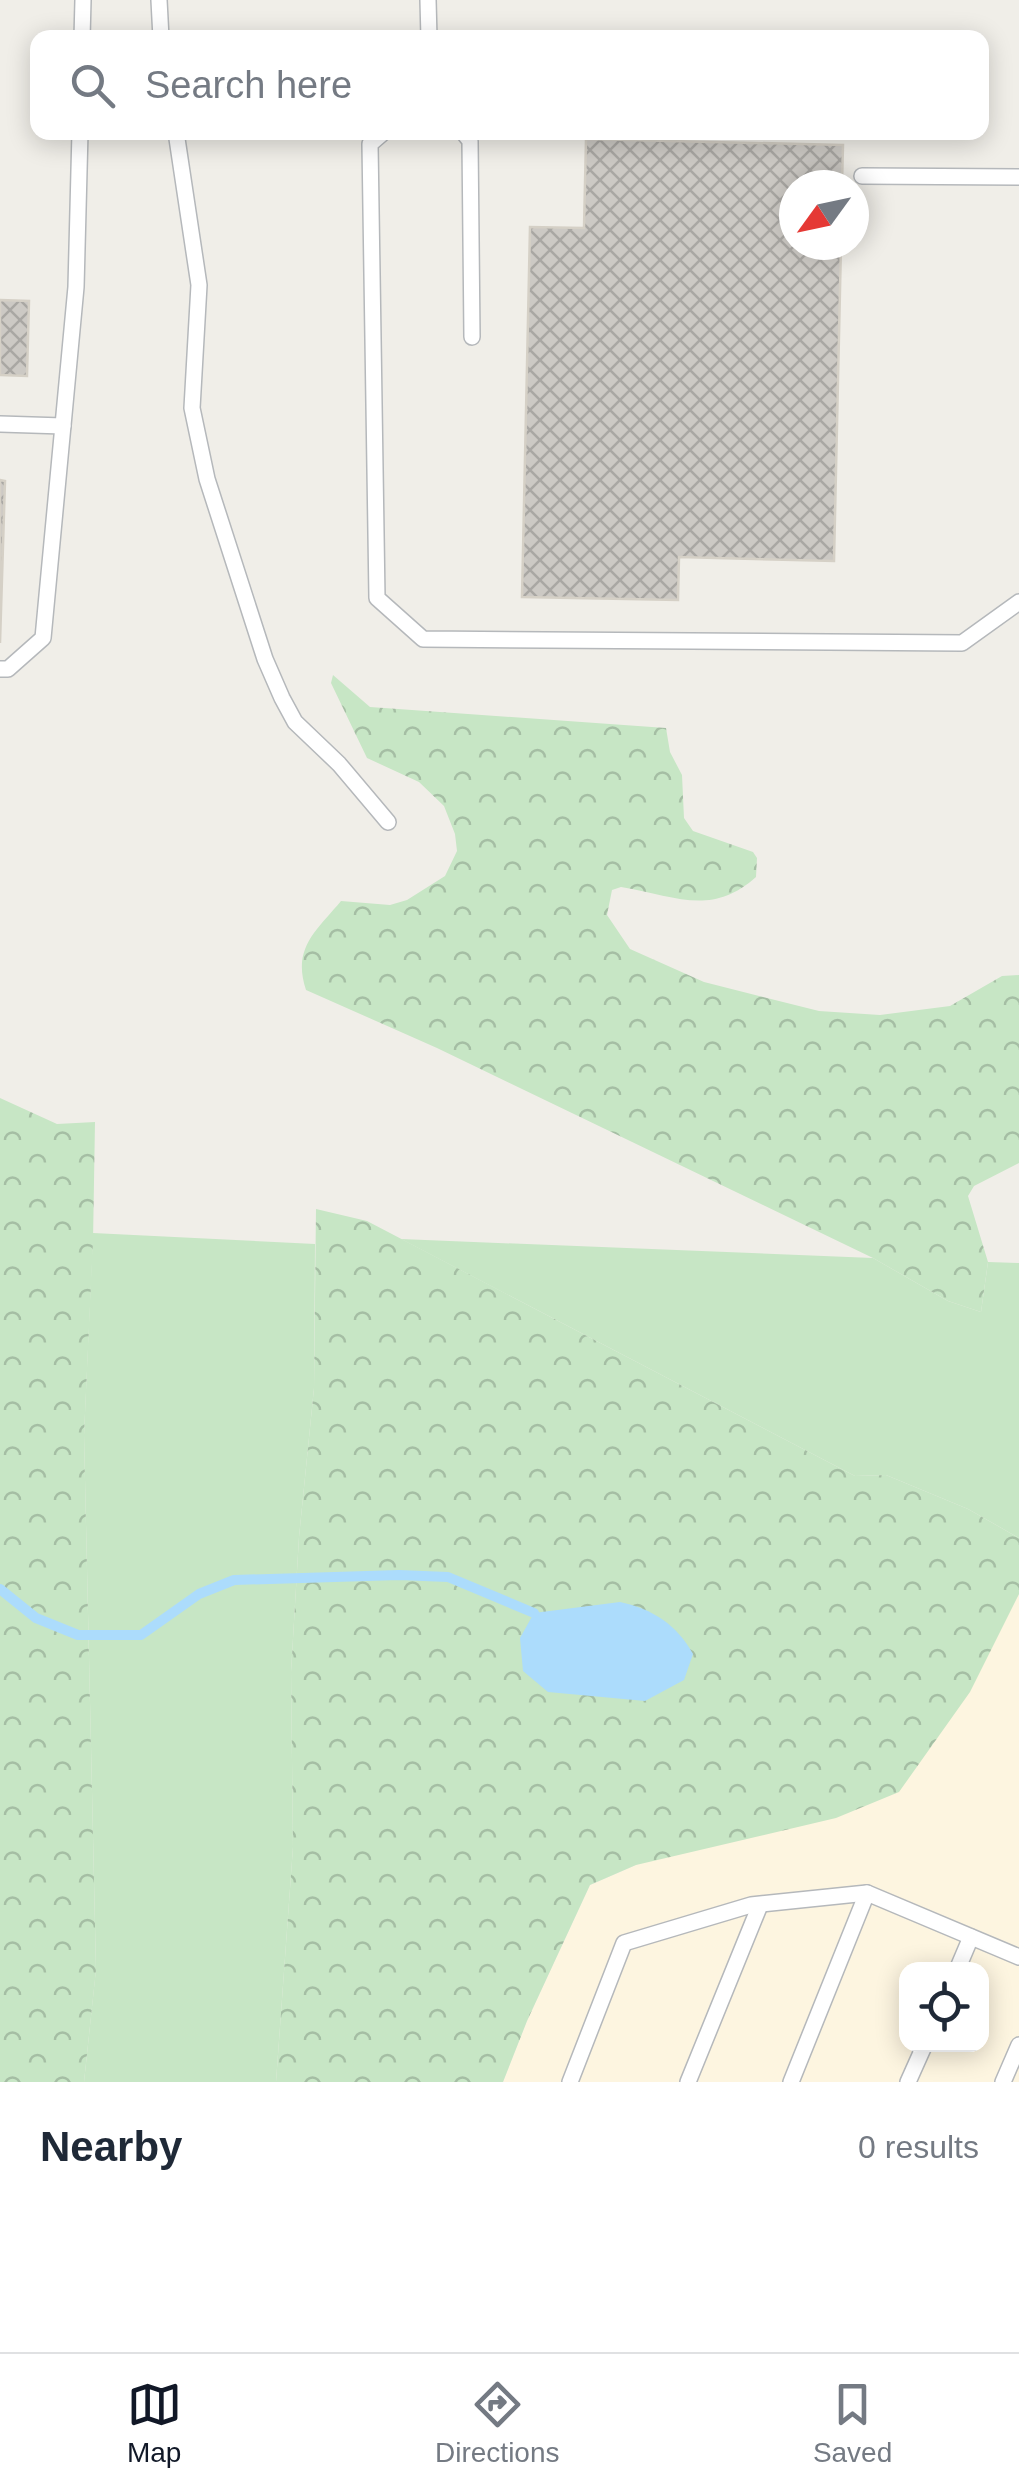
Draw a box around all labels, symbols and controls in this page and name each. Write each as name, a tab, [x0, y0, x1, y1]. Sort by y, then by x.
search box	[30, 30, 989, 140]
icon: search	[65, 58, 120, 113]
text: Search here	[145, 64, 352, 106]
north arrow	[779, 170, 869, 260]
map controls	[899, 1962, 989, 2052]
button: locate	[899, 1962, 989, 2052]
text: Nearby	[40, 2123, 182, 2170]
text: 0 results	[858, 2129, 979, 2165]
tab: Map	[127, 2377, 182, 2469]
tab: Directions	[435, 2377, 560, 2469]
tab: Saved	[813, 2377, 892, 2469]

